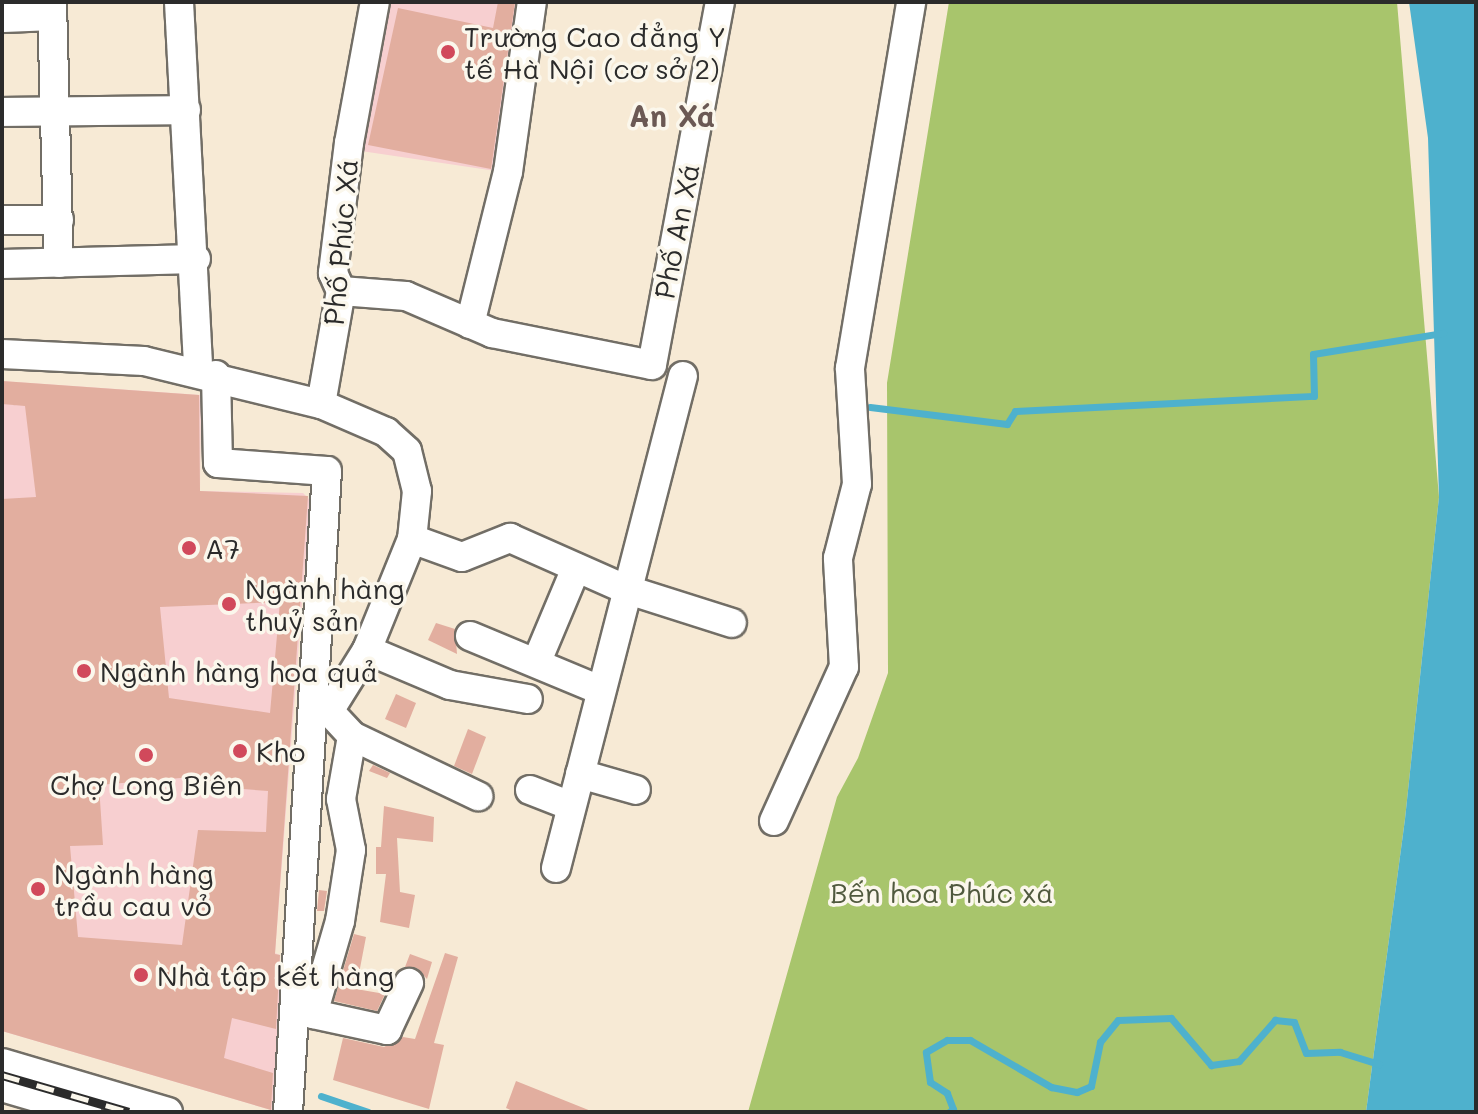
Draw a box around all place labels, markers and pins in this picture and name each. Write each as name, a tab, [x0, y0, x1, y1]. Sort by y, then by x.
place label: Trường Cao đẳng Y tế Hà Nội (cơ sở 2)	[464, 19, 726, 85]
marker: Trường Cao đẳng Y tế Hà Nội (cơ sở 2)	[439, 43, 457, 61]
place label: A7	[205, 531, 240, 565]
marker: A7	[180, 539, 198, 557]
place label: Ngành hàng thuỷ sản	[245, 571, 405, 637]
marker: Ngành hàng thuỷ sản	[220, 595, 238, 613]
place label: Ngành hàng hoa quả	[100, 654, 378, 688]
marker: Ngành hàng hoa quả	[75, 662, 93, 680]
place label: Kho	[256, 734, 305, 768]
marker: Kho	[231, 742, 249, 760]
marker: Chợ Long Biên	[137, 746, 155, 764]
place label: Chợ Long Biên	[50, 767, 242, 801]
place label: Ngành hàng trầu cau vỏ	[54, 856, 214, 922]
marker: Ngành hàng trầu cau vỏ	[29, 880, 47, 898]
place label: Nhà tập kết hàng	[157, 958, 394, 992]
marker: Nhà tập kết hàng	[132, 966, 150, 984]

